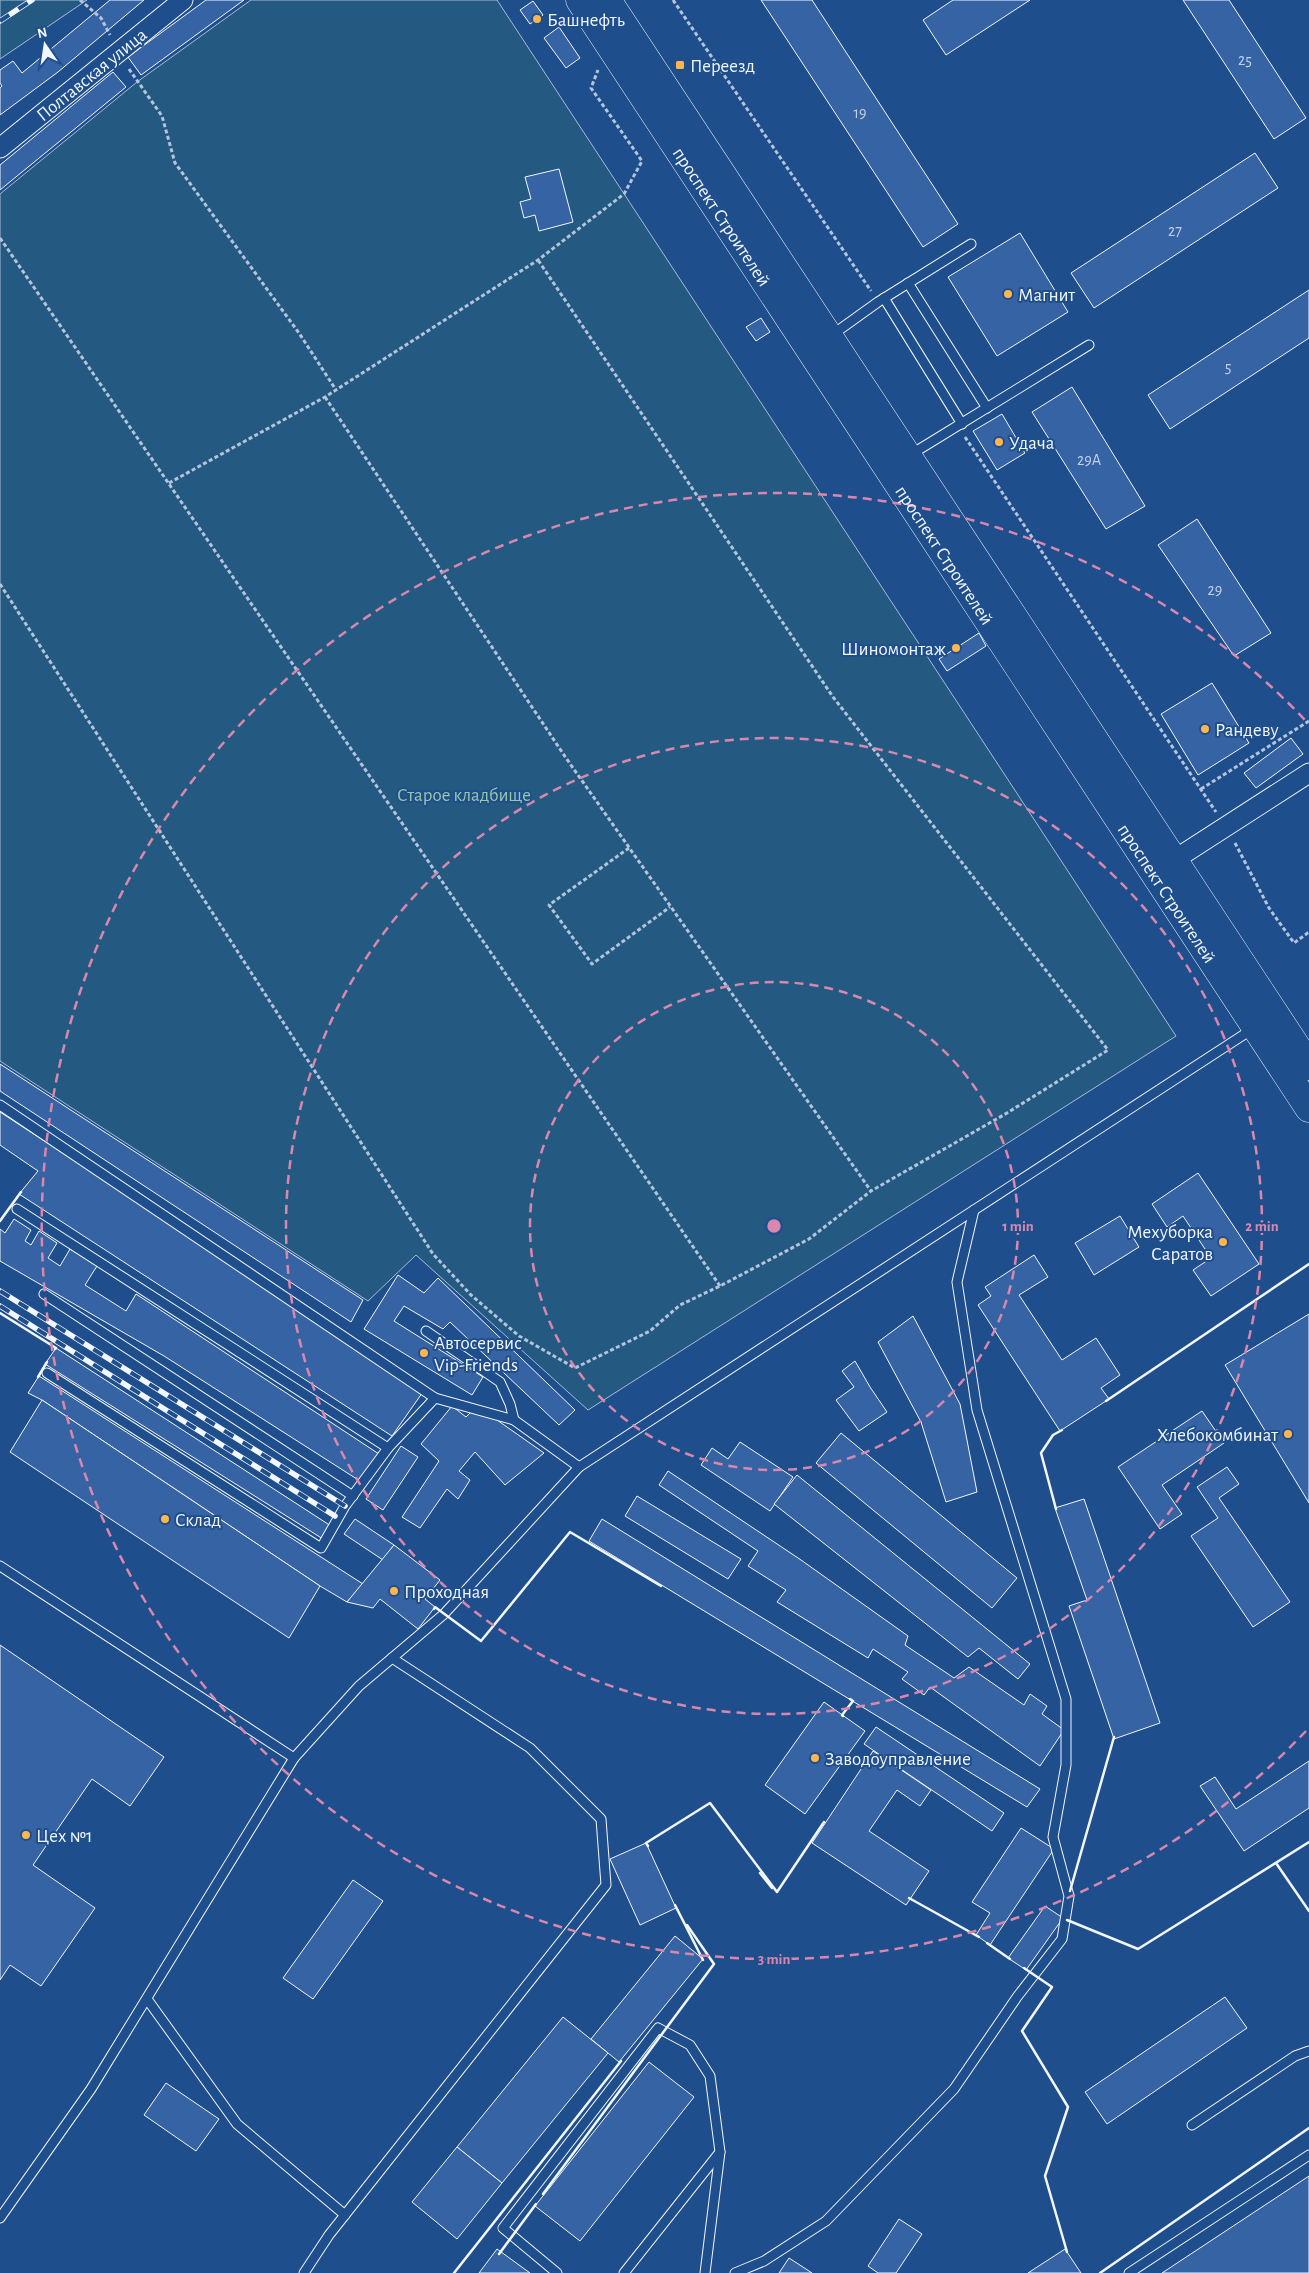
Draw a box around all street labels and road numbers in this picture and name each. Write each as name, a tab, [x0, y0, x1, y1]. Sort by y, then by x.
street label: Полтавская улица	[33, 25, 151, 125]
street label: проспект Строителей	[669, 144, 774, 290]
street label: проспект Строителей	[891, 482, 996, 629]
street label: проспект Строителей	[1114, 821, 1219, 967]

